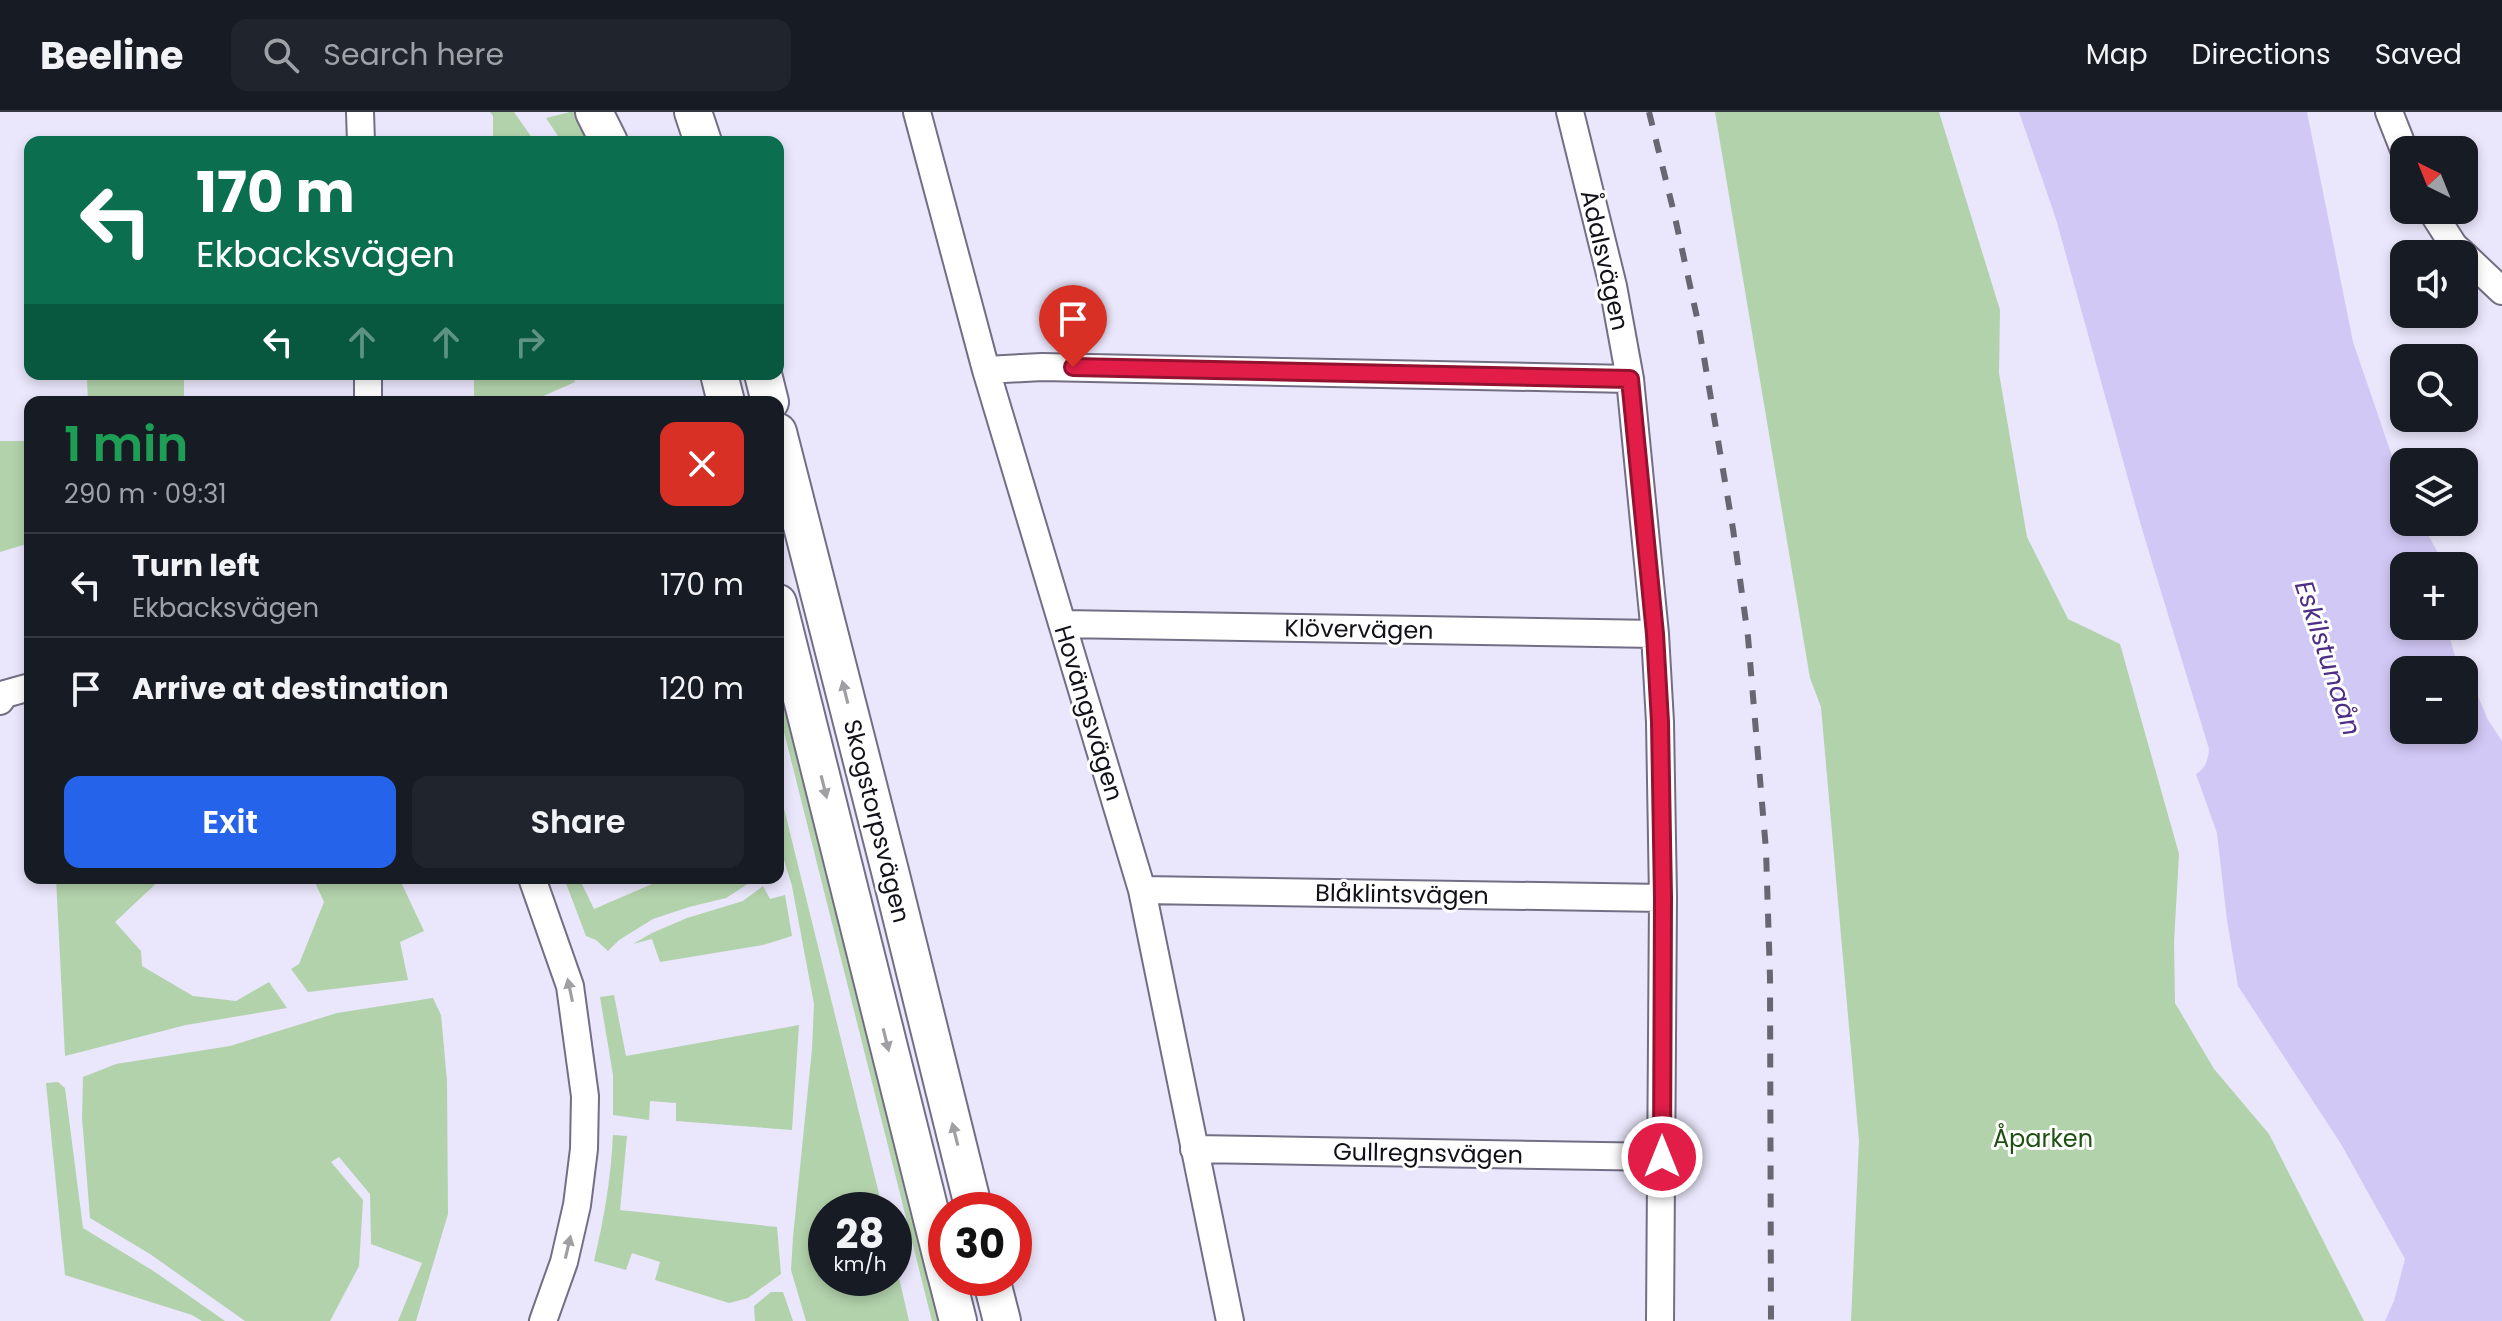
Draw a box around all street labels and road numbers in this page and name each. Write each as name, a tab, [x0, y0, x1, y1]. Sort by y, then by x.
street label: Ådalsvägen	[1573, 187, 1637, 333]
street label: Klövervägen	[1284, 611, 1434, 647]
street label: Hovängsvägen	[1047, 621, 1131, 805]
street label: Skogstorpsvägen	[836, 716, 918, 926]
street label: Blåklintsvägen	[1315, 876, 1489, 912]
street label: Gullregnsvägen	[1333, 1135, 1523, 1171]

